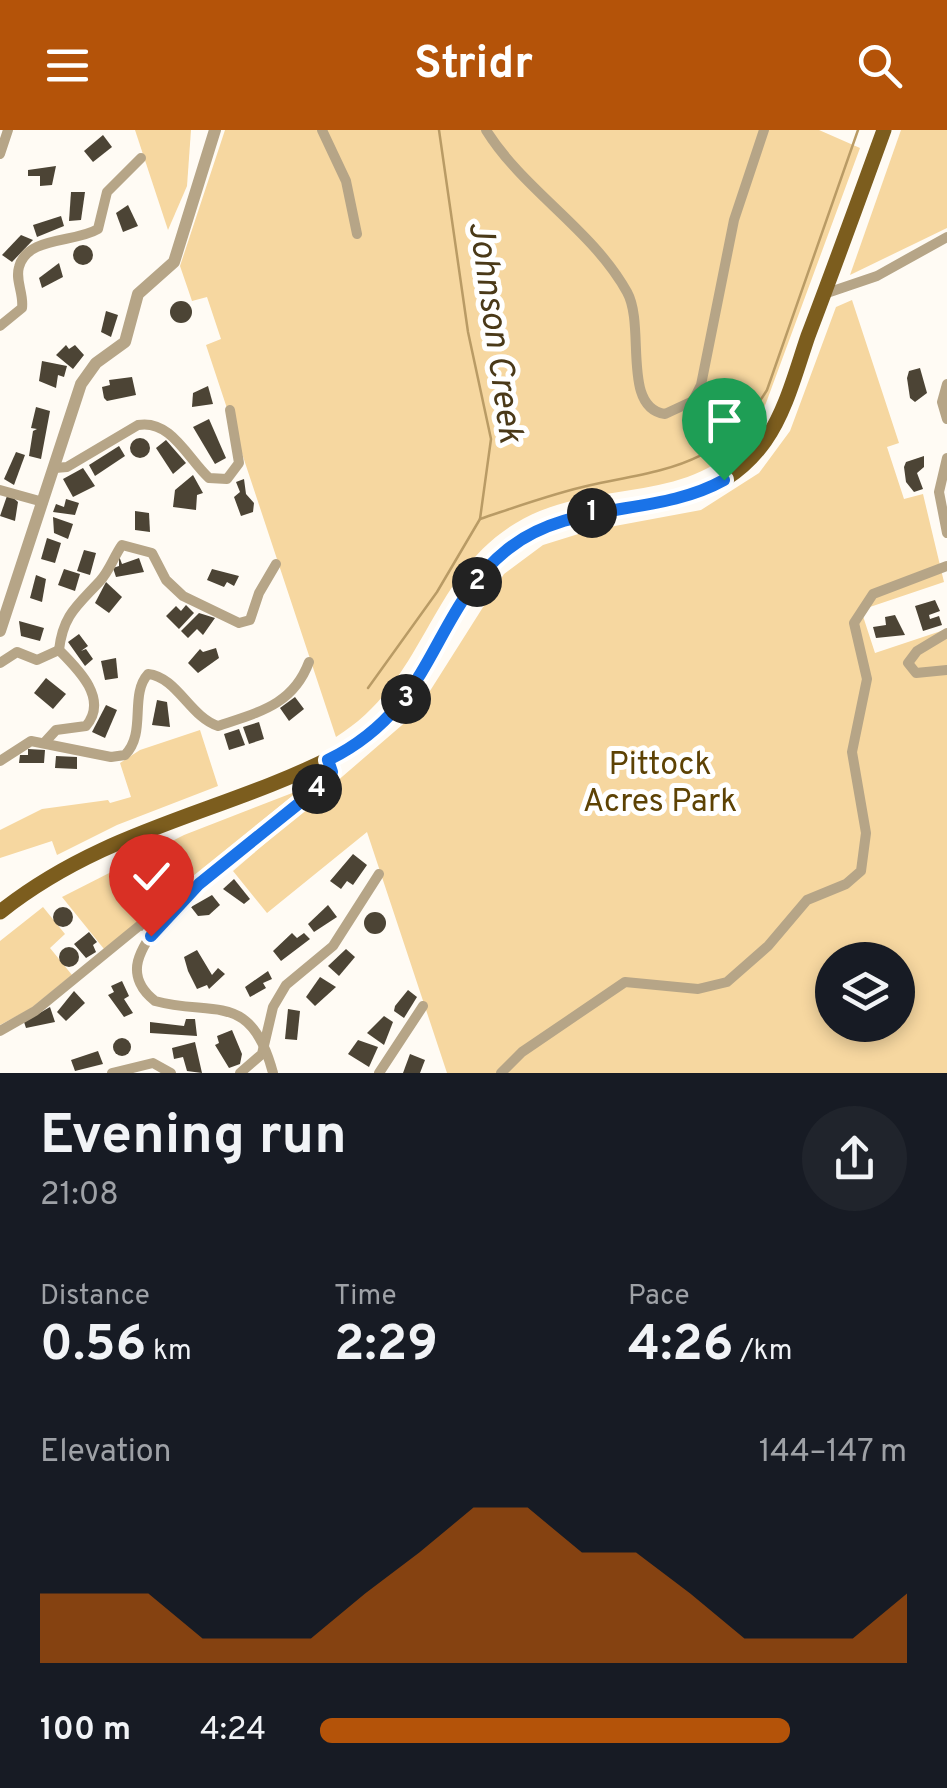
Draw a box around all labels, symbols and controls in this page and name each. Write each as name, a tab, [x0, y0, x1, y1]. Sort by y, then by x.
text: Stridr	[414, 37, 533, 94]
icon: menu	[40, 38, 95, 93]
icon: search	[852, 38, 907, 93]
water label: Johnson Creek	[457, 218, 532, 447]
pin	[682, 378, 767, 481]
icon: arrive	[697, 393, 752, 448]
pin: 1	[567, 488, 617, 538]
text: 1	[586, 495, 598, 531]
pin: 2	[452, 557, 502, 607]
text: 2	[468, 564, 486, 600]
pin: 3	[381, 674, 431, 724]
text: 3	[398, 681, 414, 717]
park label: Pittock Acres Park	[583, 746, 737, 823]
pin: 4	[292, 764, 342, 814]
text: 4	[308, 771, 326, 807]
pin	[109, 834, 194, 937]
icon: check	[124, 849, 179, 904]
map controls	[815, 942, 915, 1042]
button: layers	[815, 942, 915, 1042]
text: Evening run	[40, 1103, 347, 1173]
button: share	[802, 1106, 907, 1211]
text: 21:08	[40, 1176, 119, 1216]
text: Distance	[40, 1279, 150, 1315]
text: Time	[334, 1279, 397, 1315]
text: Pace	[628, 1279, 690, 1315]
text: 0.56	[40, 1315, 146, 1378]
text: 2:29	[334, 1315, 438, 1378]
text: 4:26	[628, 1315, 734, 1378]
text: km	[146, 1334, 192, 1370]
text: /km	[734, 1334, 792, 1370]
text: Elevation	[40, 1433, 172, 1473]
text: 144–147 m	[759, 1433, 907, 1473]
text: 100 m	[40, 1711, 131, 1751]
text: 4:24	[200, 1711, 266, 1751]

